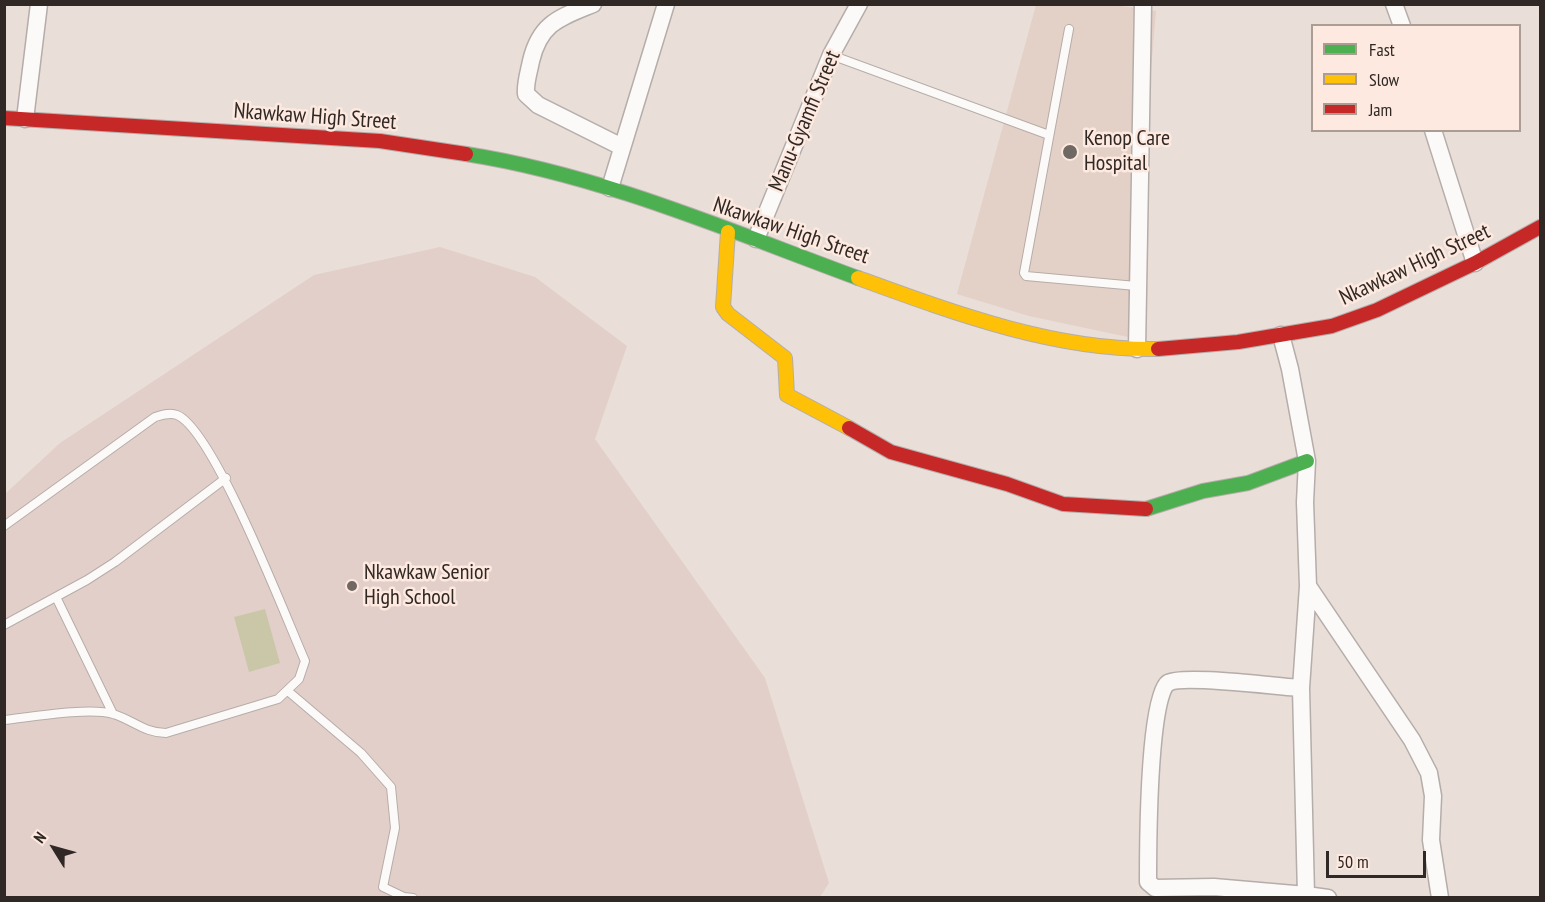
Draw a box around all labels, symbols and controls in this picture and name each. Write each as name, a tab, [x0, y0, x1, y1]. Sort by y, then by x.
legend	[1311, 24, 1521, 132]
text: Fast	[1369, 38, 1395, 61]
street label: Manu-Gyamfi Street	[763, 47, 847, 195]
text: Slow	[1369, 68, 1399, 91]
street label: Nkawkaw High Street	[233, 98, 397, 136]
text: Jam	[1369, 98, 1392, 121]
place label: Kenop Care Hospital	[1084, 126, 1170, 178]
marker: Kenop Care Hospital	[1061, 143, 1079, 161]
street label: Nkawkaw High Street	[710, 192, 872, 270]
street label: Nkawkaw High Street	[1336, 219, 1494, 311]
place label: Nkawkaw Senior High School	[364, 560, 490, 612]
marker: Nkawkaw Senior High School	[345, 579, 359, 593]
north arrow	[24, 818, 84, 878]
text: N	[29, 828, 50, 847]
scale bar	[1329, 839, 1430, 877]
text: 50 m	[1337, 850, 1369, 873]

